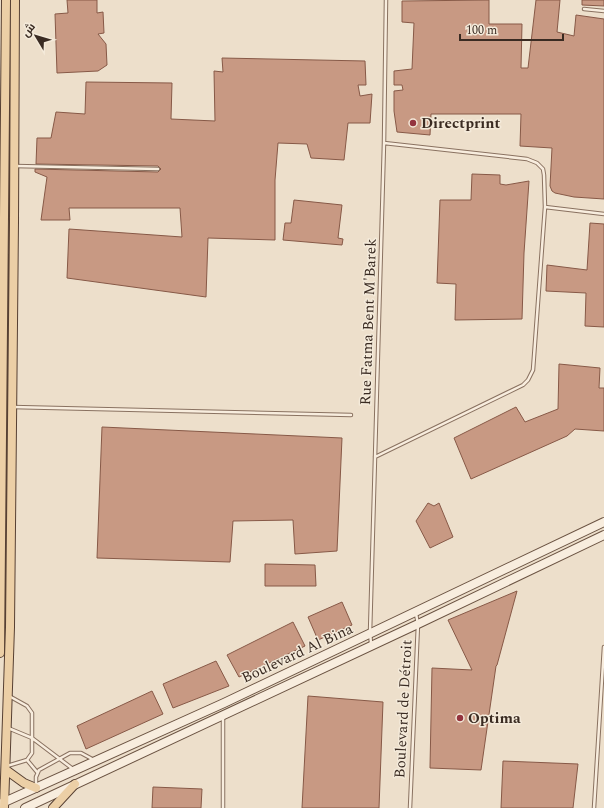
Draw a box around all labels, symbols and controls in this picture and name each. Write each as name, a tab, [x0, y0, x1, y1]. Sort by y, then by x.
north arrow	[16, 16, 56, 56]
scale bar	[460, 16, 563, 42]
text: ش	[17, 19, 40, 41]
text: 100 m	[466, 21, 497, 40]
place label: Directprint	[421, 112, 501, 135]
marker: Directprint	[408, 118, 418, 128]
street label: Rue Fatma Bent M'Barek	[354, 238, 383, 406]
street label: Boulevard Al Bina	[238, 617, 357, 689]
street label: Boulevard de Détroit	[388, 639, 419, 779]
place label: Optima	[468, 707, 521, 730]
marker: Optima	[455, 713, 465, 723]

